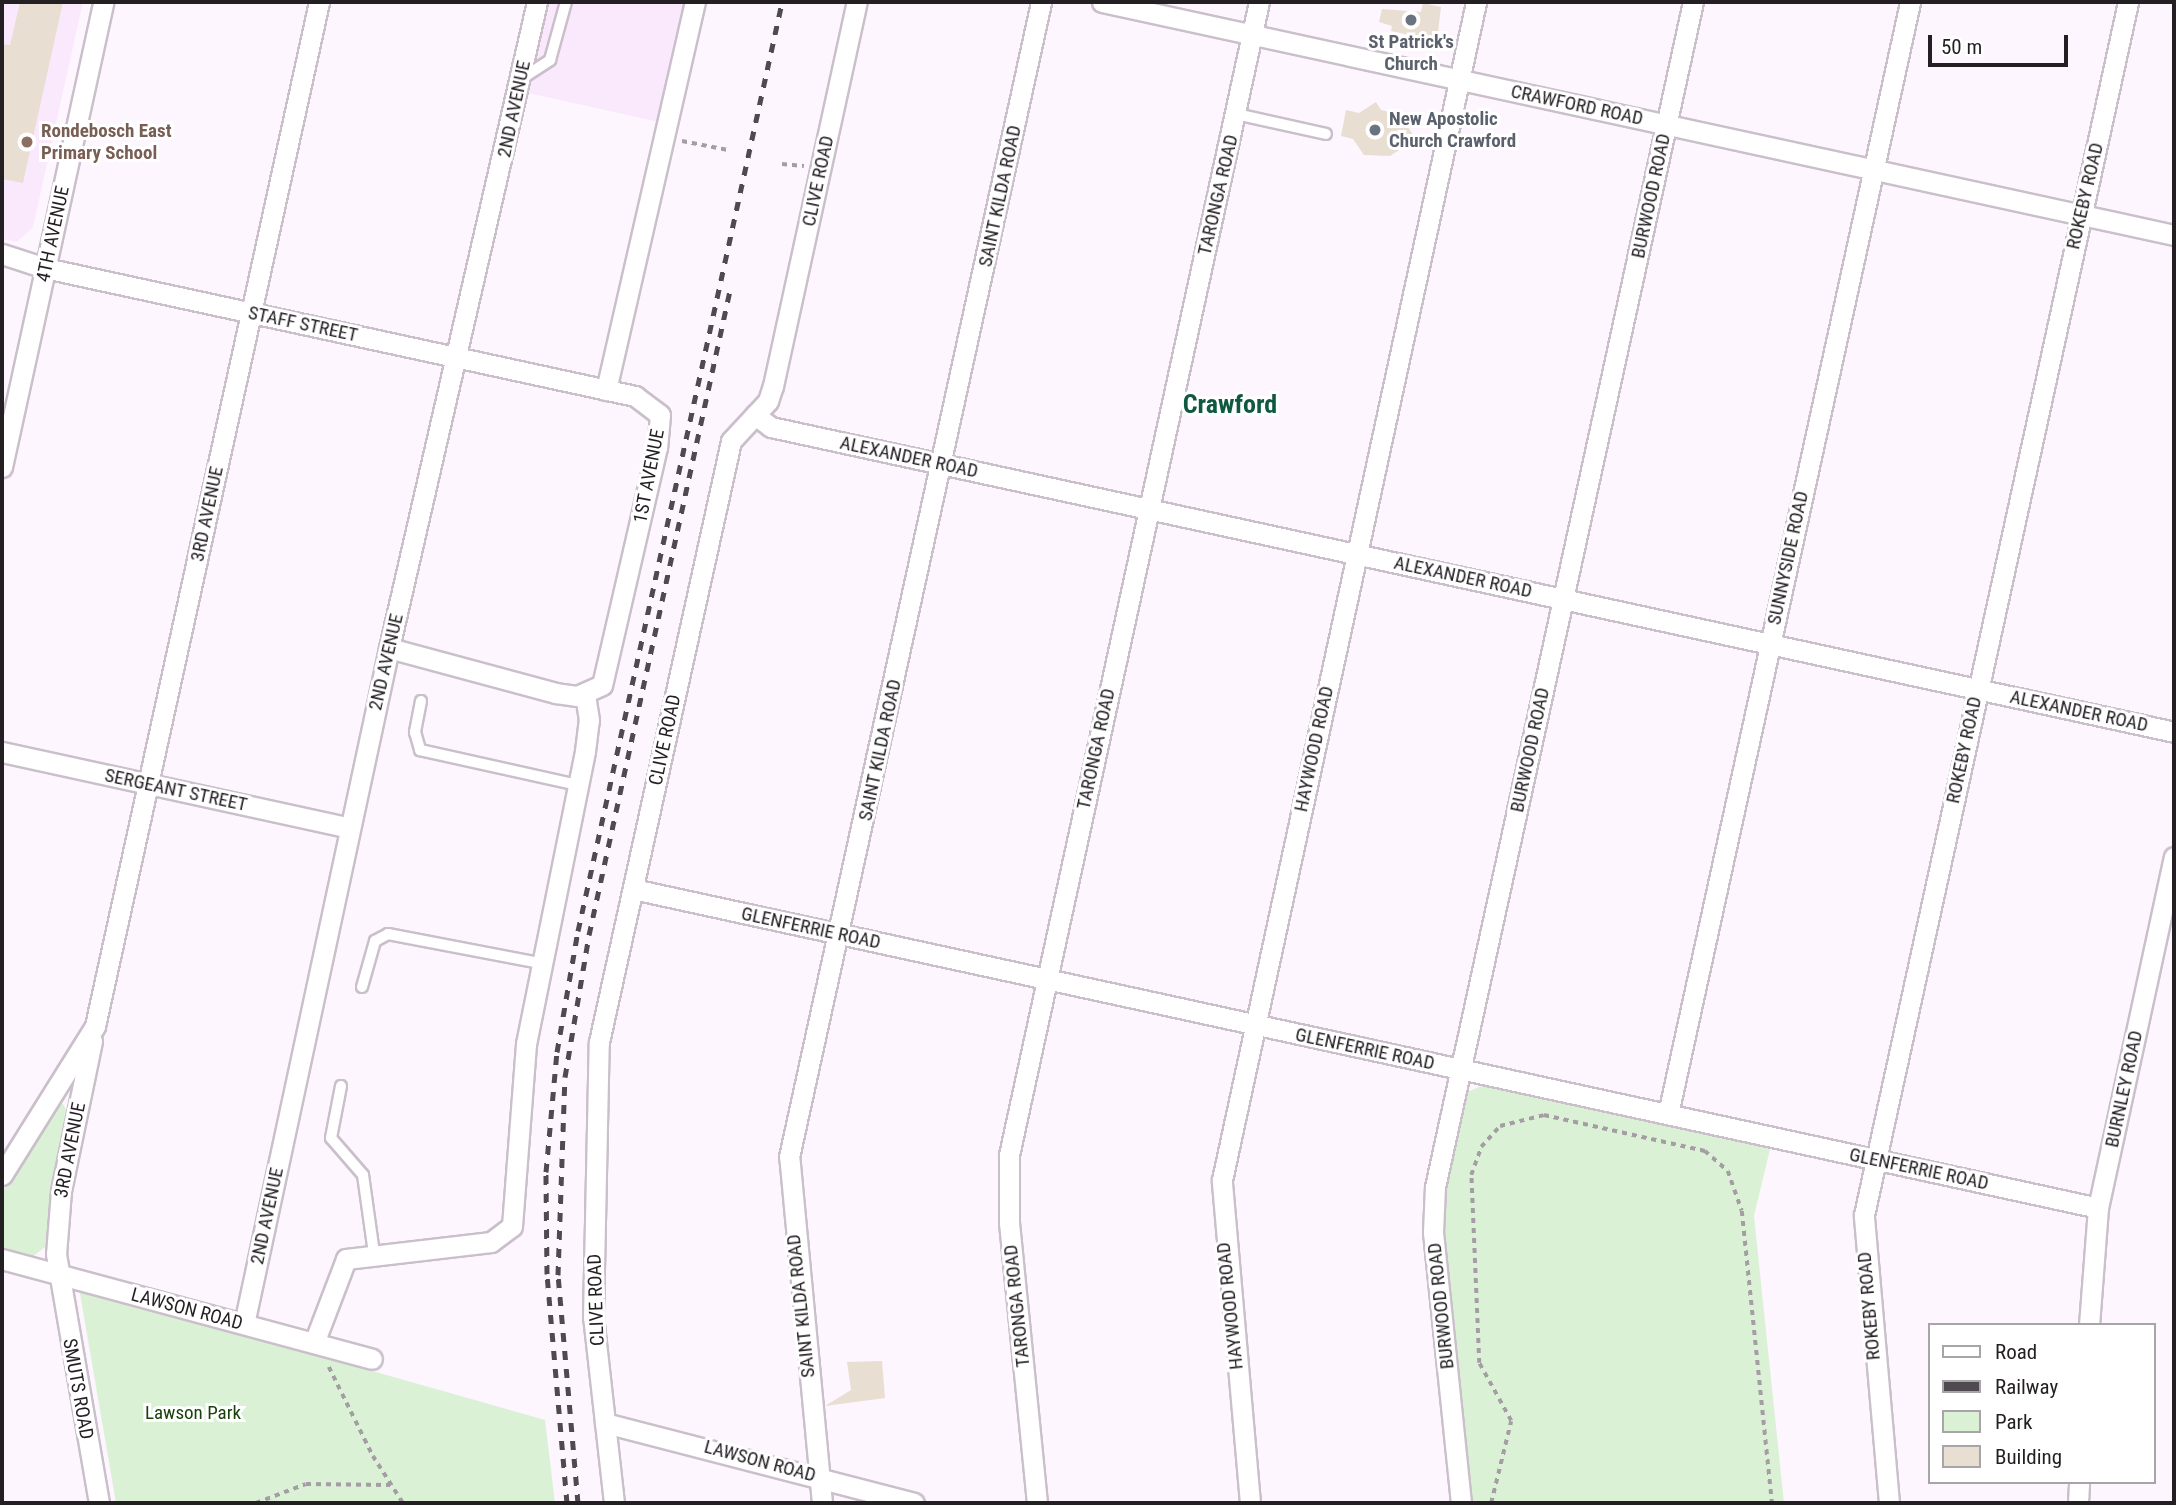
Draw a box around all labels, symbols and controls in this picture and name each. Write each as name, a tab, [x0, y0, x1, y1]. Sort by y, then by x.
marker: St Patrick's Church	[1403, 12, 1419, 28]
scale bar	[1931, 21, 2071, 65]
place label: St Patrick's Church	[1368, 31, 1454, 75]
text: 50 m	[1941, 35, 1982, 59]
street label: 2ND AVENUE	[493, 58, 535, 160]
street label: CRAWFORD ROAD	[1509, 80, 1645, 130]
place label: New Apostolic Church Crawford	[1389, 108, 1516, 152]
place label: Rondebosch East Primary School	[41, 120, 172, 164]
marker: New Apostolic Church Crawford	[1367, 122, 1383, 138]
street label: SAINT KILDA ROAD	[974, 123, 1026, 269]
street label: TARONGA ROAD	[1193, 132, 1243, 258]
street label: BURWOOD ROAD	[1627, 132, 1675, 260]
marker: Rondebosch East Primary School	[19, 134, 35, 150]
street label: CLIVE ROAD	[797, 134, 839, 228]
street label: ROKEBY ROAD	[2062, 141, 2108, 251]
street label: 4TH AVENUE	[32, 184, 74, 284]
street label: STAFF STREET	[246, 301, 360, 347]
district label: Crawford	[1183, 389, 1277, 421]
street label: 1ST AVENUE	[629, 427, 669, 525]
street label: ALEXANDER ROAD	[838, 431, 980, 483]
street label: 3RD AVENUE	[186, 464, 228, 564]
street label: SUNNYSIDE ROAD	[1763, 489, 1813, 627]
street label: ALEXANDER ROAD	[1392, 551, 1534, 603]
street label: 2ND AVENUE	[364, 611, 408, 713]
street label: SAINT KILDA ROAD	[854, 677, 906, 823]
street label: HAYWOOD ROAD	[1290, 684, 1338, 814]
street label: ALEXANDER ROAD	[2008, 685, 2150, 737]
street label: TARONGA ROAD	[1072, 686, 1120, 812]
street label: BURWOOD ROAD	[1506, 686, 1554, 814]
street label: CLIVE ROAD	[644, 693, 686, 787]
street label: ROKEBY ROAD	[1942, 695, 1986, 805]
street label: SERGEANT STREET	[102, 764, 250, 816]
street label: GLENFERRIE ROAD	[739, 902, 883, 954]
street label: GLENFERRIE ROAD	[1293, 1023, 1437, 1075]
street label: BURNLEY ROAD	[2100, 1029, 2148, 1149]
street label: 3RD AVENUE	[50, 1100, 90, 1200]
street label: GLENFERRIE ROAD	[1847, 1143, 1991, 1195]
street label: 2ND AVENUE	[246, 1165, 288, 1267]
street label: SAINT KILDA ROAD	[782, 1233, 820, 1379]
street label: HAYWOOD ROAD	[1212, 1241, 1248, 1371]
street label: BURWOOD ROAD	[1423, 1242, 1459, 1370]
street label: TARONGA ROAD	[999, 1244, 1035, 1368]
street label: ROKEBY ROAD	[1853, 1251, 1885, 1361]
street label: CLIVE ROAD	[583, 1254, 609, 1346]
street label: LAWSON ROAD	[129, 1283, 245, 1335]
legend	[1927, 1323, 2155, 1484]
street label: SMUTS ROAD	[58, 1337, 98, 1441]
text: Road	[1995, 1340, 2037, 1364]
text: Railway	[1995, 1375, 2058, 1399]
park label: Lawson Park	[145, 1402, 241, 1424]
text: Park	[1995, 1410, 2032, 1434]
street label: LAWSON ROAD	[702, 1435, 818, 1487]
text: Building	[1995, 1445, 2062, 1469]

